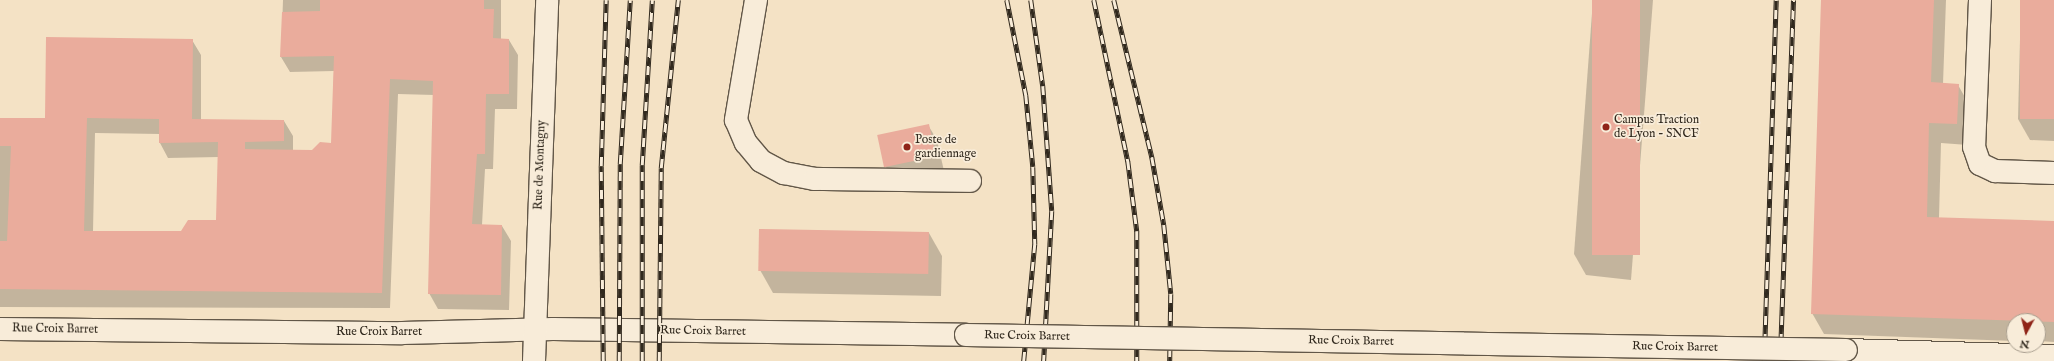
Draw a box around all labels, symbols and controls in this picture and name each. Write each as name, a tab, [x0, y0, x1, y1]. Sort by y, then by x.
place label: Campus Traction de Lyon - SNCF	[1614, 113, 1699, 141]
street label: Rue de Montagny	[531, 120, 549, 210]
marker: Campus Traction de Lyon - SNCF	[1601, 122, 1611, 132]
place label: Poste de gardiennage	[915, 133, 976, 161]
marker: Poste de gardiennage	[902, 142, 912, 152]
north arrow	[2006, 313, 2046, 353]
street label: Rue Croix Barret	[12, 321, 98, 337]
street label: Rue Croix Barret	[660, 323, 746, 339]
street label: Rue Croix Barret	[336, 325, 422, 339]
street label: Rue Croix Barret	[984, 328, 1070, 344]
street label: Rue Croix Barret	[1308, 333, 1394, 349]
text: N	[2019, 336, 2030, 351]
street label: Rue Croix Barret	[1632, 339, 1718, 355]

